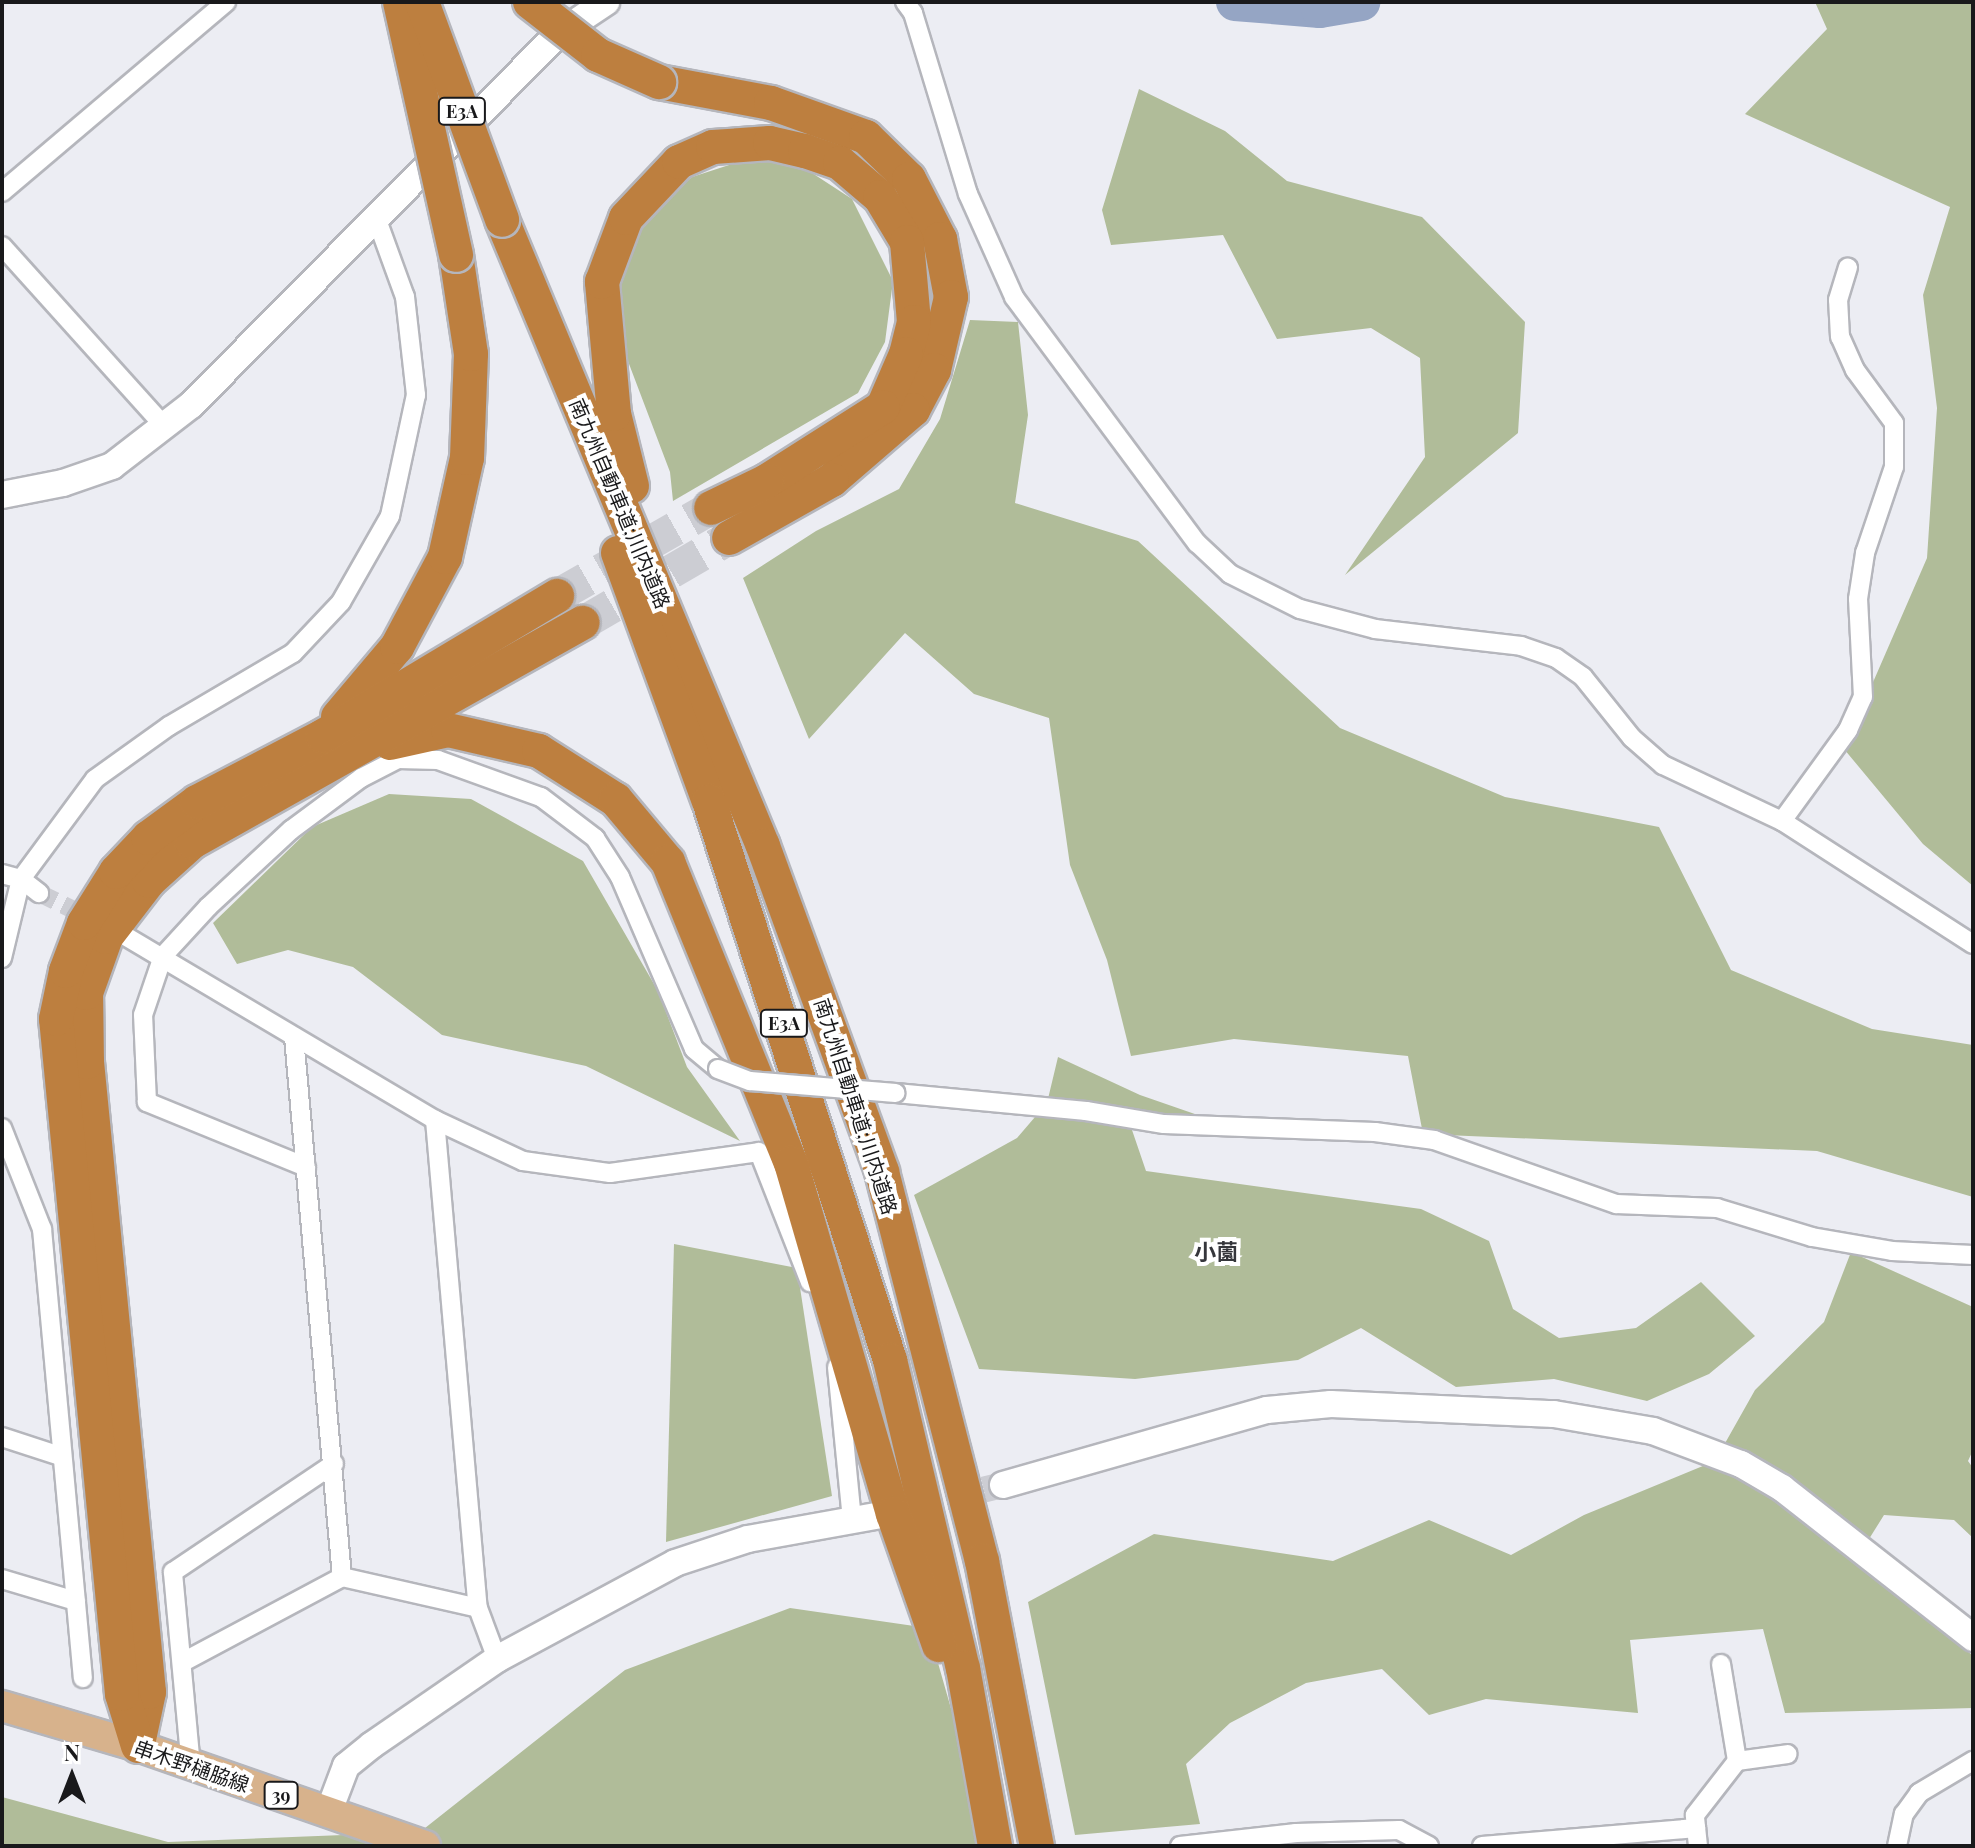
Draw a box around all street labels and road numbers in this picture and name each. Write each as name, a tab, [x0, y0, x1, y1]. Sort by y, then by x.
road number: E3A	[436, 97, 488, 125]
street label: 南九州自動車道;川内道路	[566, 394, 676, 612]
street label: 南九州自動車道;川内道路	[811, 995, 903, 1217]
road number: E3A	[758, 1009, 810, 1037]
street label: 串木野樋脇線	[131, 1734, 253, 1796]
road number: 39	[263, 1781, 299, 1809]

